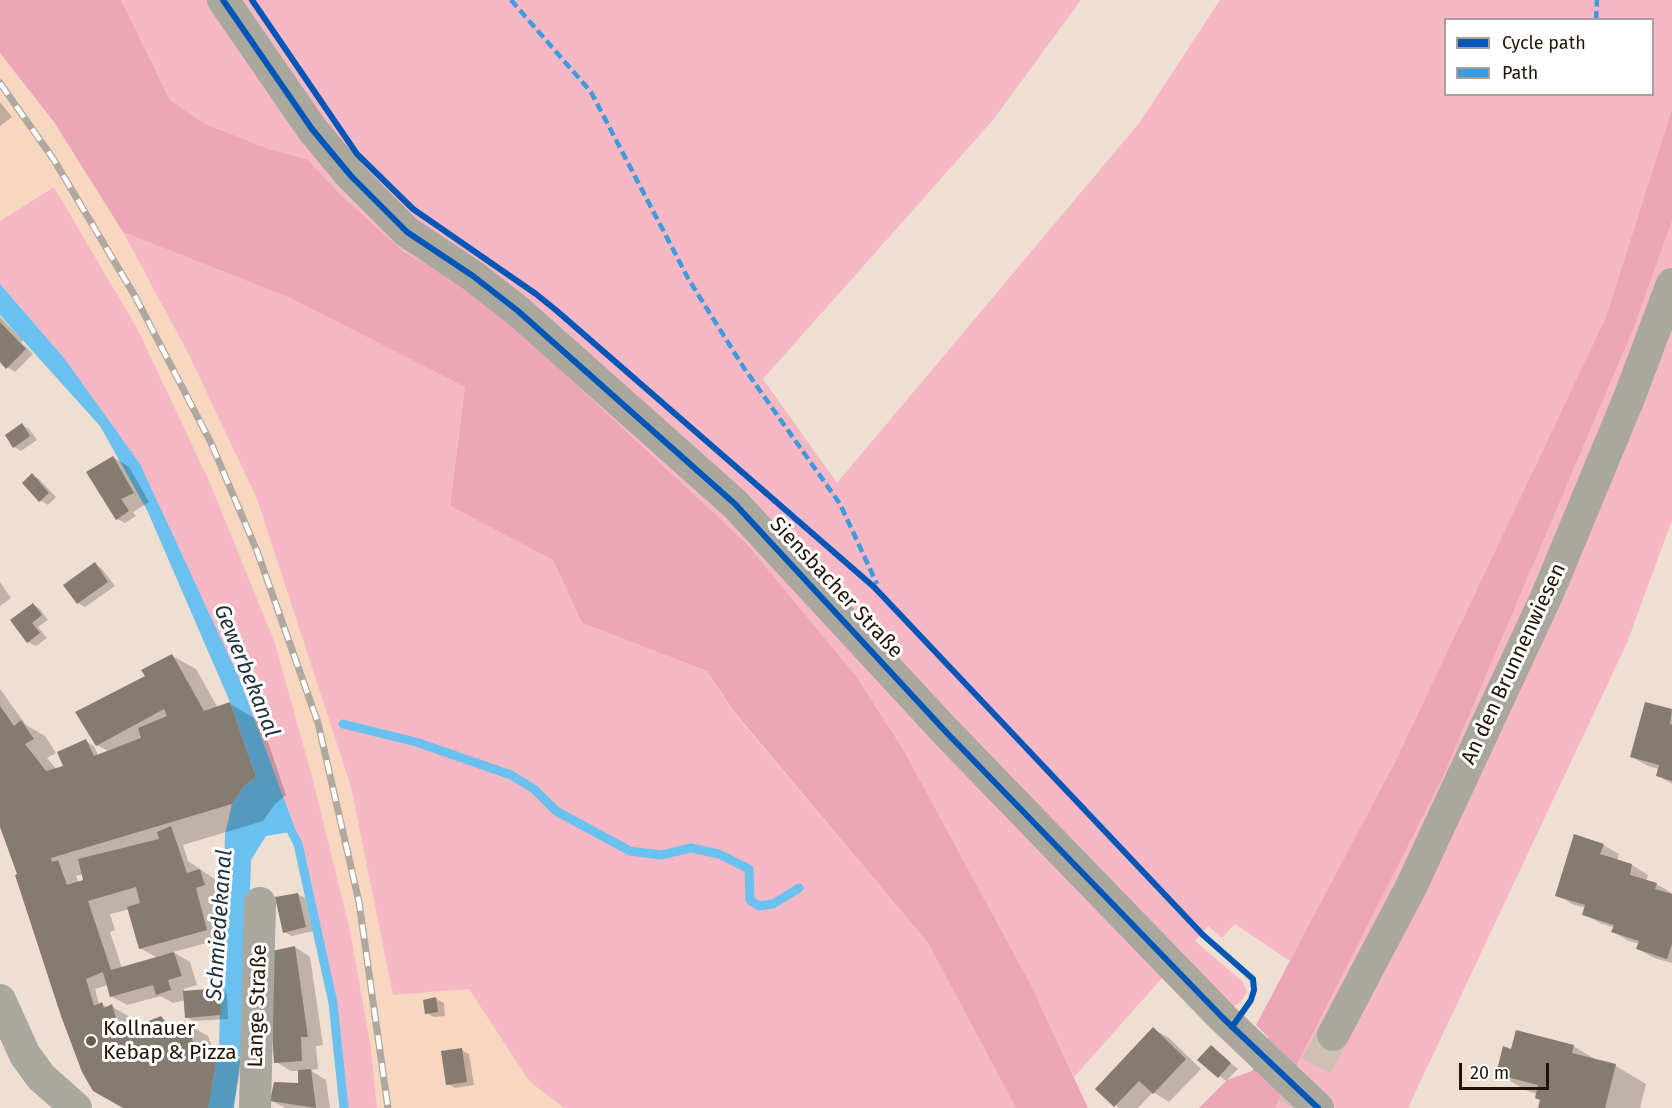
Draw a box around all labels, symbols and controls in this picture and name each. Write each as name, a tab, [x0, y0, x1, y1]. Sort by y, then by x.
legend	[1444, 18, 1654, 96]
text: Cycle path	[1502, 32, 1586, 54]
text: Path	[1502, 62, 1538, 84]
street label: Siensbacher Straße	[764, 512, 908, 664]
street label: An den Brunnenwiesen	[1456, 559, 1572, 769]
water label: Gewerbekanal	[207, 601, 285, 741]
water label: Schmiedekanal	[202, 849, 238, 1001]
street label: Lange Straße	[243, 944, 273, 1068]
place label: Kollnauer Kebap & Pizza	[103, 1016, 237, 1066]
marker: Kollnauer Kebap & Pizza	[84, 1034, 98, 1048]
scale bar	[1462, 1051, 1552, 1089]
text: 20 m	[1470, 1062, 1509, 1084]

